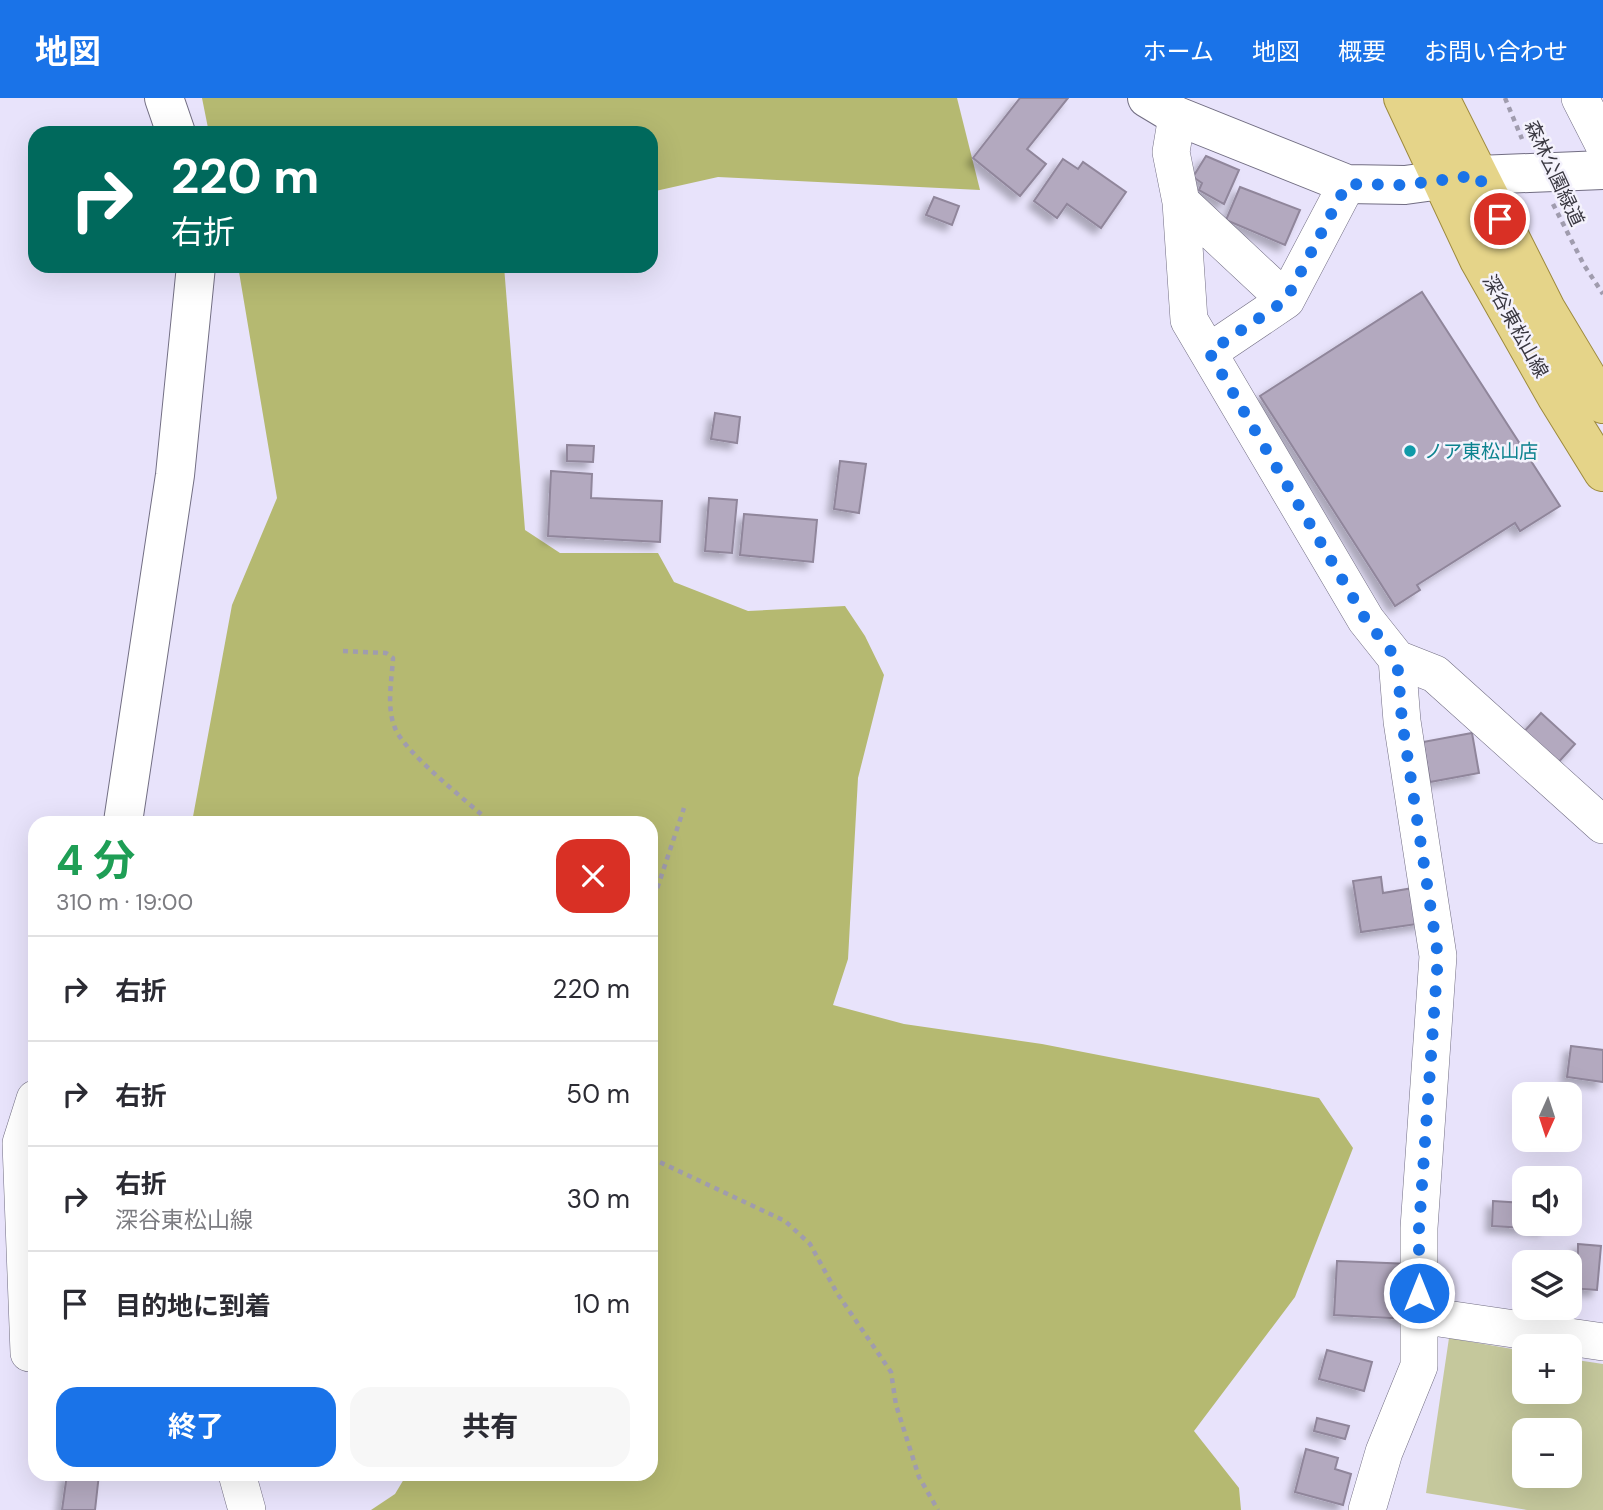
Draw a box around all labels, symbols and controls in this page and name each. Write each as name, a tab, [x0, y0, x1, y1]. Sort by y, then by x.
text: 地図	[35, 30, 101, 73]
text: ホーム	[1143, 36, 1214, 67]
text: 地図	[1252, 36, 1300, 67]
text: 概要	[1338, 36, 1386, 67]
text: お問い合わせ	[1424, 36, 1568, 67]
street label: 森林公園緑道	[1519, 116, 1590, 230]
text: 220 m	[171, 144, 319, 208]
icon: right	[56, 154, 147, 245]
pin	[1470, 189, 1530, 249]
icon: arrive	[1481, 200, 1519, 238]
text: 右折	[171, 211, 235, 253]
street label: 深谷東松山線	[1477, 270, 1554, 382]
place label: ノア東松山店	[1424, 439, 1538, 464]
marker: ノア東松山店	[1402, 443, 1418, 459]
text: 4 分	[56, 833, 135, 888]
button: close	[556, 839, 630, 913]
text: 310 m · 19:00	[56, 887, 193, 917]
icon: right	[56, 970, 94, 1008]
text: 220 m	[552, 972, 630, 1006]
text: 右折	[115, 974, 167, 1008]
icon: right	[56, 1075, 94, 1113]
text: 50 m	[566, 1077, 630, 1111]
text: 右折	[115, 1079, 167, 1113]
north arrow	[1512, 1082, 1582, 1152]
map controls	[1512, 1082, 1582, 1488]
button: sound	[1512, 1166, 1582, 1236]
text: 右折	[115, 1167, 167, 1201]
icon: right	[56, 1180, 94, 1218]
text: 30 m	[567, 1182, 630, 1216]
text: 深谷東松山線	[115, 1205, 253, 1235]
button: layers	[1512, 1250, 1582, 1320]
position arrow	[1382, 1256, 1456, 1330]
icon: arrive	[56, 1285, 94, 1323]
text: 10 m	[574, 1287, 630, 1321]
text: 目的地に到着	[115, 1289, 271, 1323]
button: +	[1512, 1334, 1582, 1404]
button: 終了	[56, 1387, 336, 1467]
button: 共有	[350, 1387, 630, 1467]
button: −	[1512, 1418, 1582, 1488]

